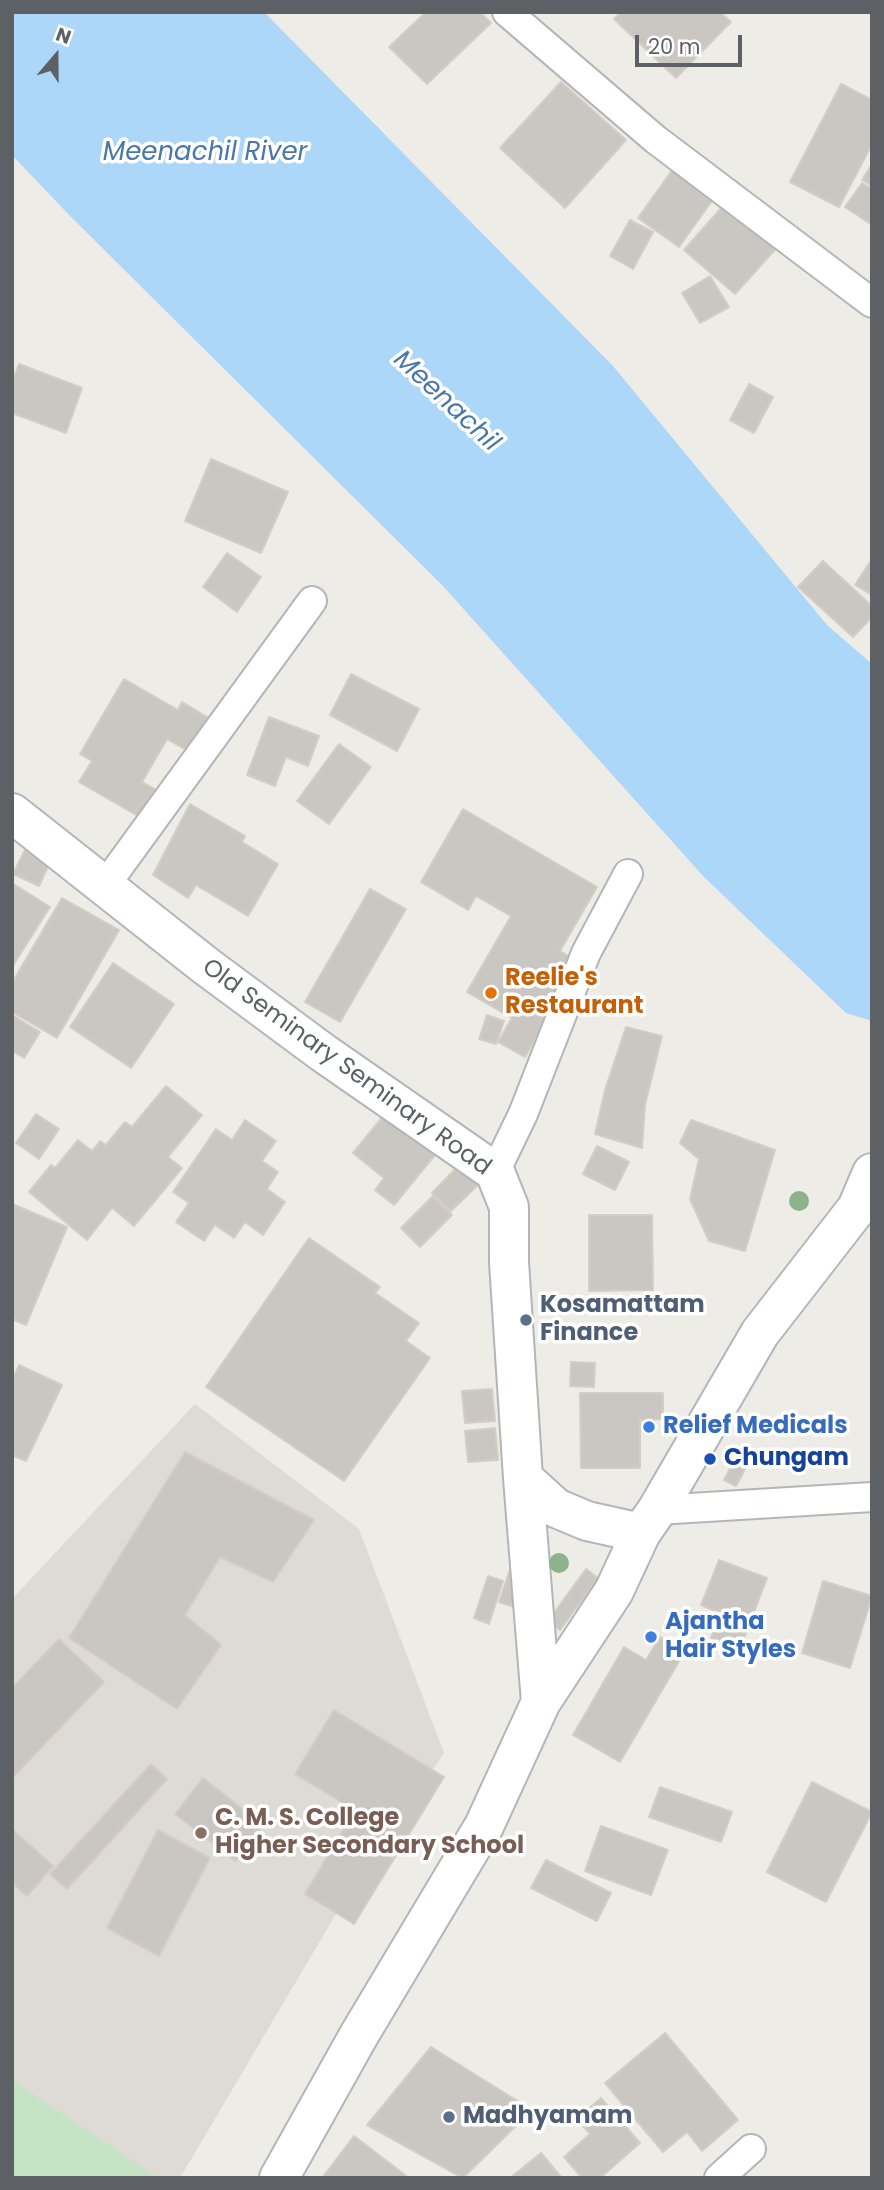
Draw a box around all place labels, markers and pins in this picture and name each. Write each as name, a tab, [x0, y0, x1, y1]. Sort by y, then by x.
place label: Reelie's Restaurant	[505, 965, 644, 1021]
marker: Reelie's Restaurant	[483, 985, 499, 1001]
place label: Kosamattam Finance	[540, 1292, 705, 1348]
marker: Kosamattam Finance	[518, 1312, 534, 1328]
place label: Relief Medicals	[663, 1413, 848, 1441]
marker: Relief Medicals	[641, 1419, 657, 1435]
place label: Chungam	[724, 1445, 849, 1473]
marker: Chungam	[702, 1451, 718, 1467]
place label: Ajantha Hair Styles	[665, 1609, 796, 1665]
marker: Ajantha Hair Styles	[643, 1629, 659, 1645]
place label: C. M. S. College Higher Secondary School	[215, 1805, 524, 1861]
marker: C. M. S. College Higher Secondary School	[193, 1825, 209, 1841]
place label: Madhyamam	[463, 2103, 632, 2131]
marker: Madhyamam	[441, 2109, 457, 2125]

